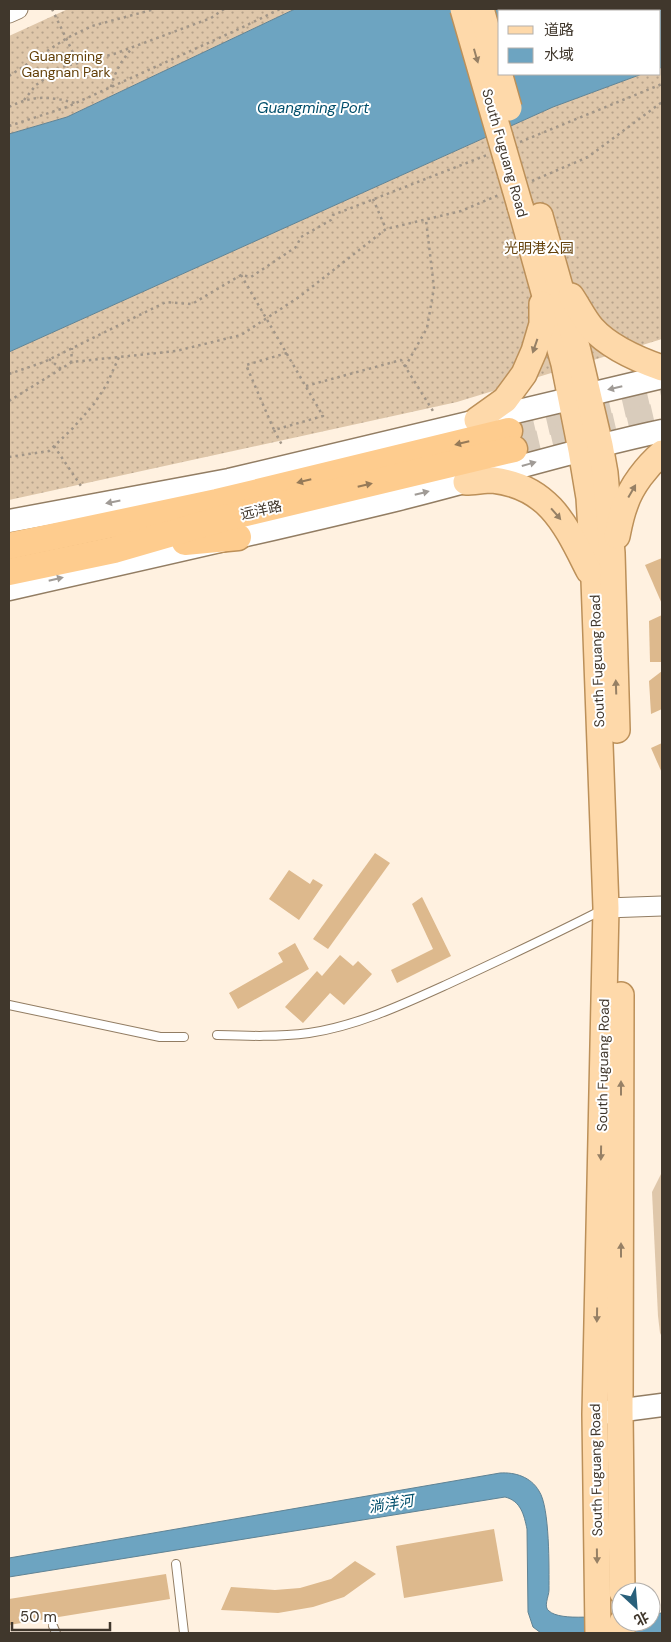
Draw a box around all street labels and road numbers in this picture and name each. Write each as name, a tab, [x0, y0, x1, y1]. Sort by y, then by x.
street label: South Fuguang Road	[478, 87, 532, 219]
street label: 远洋路	[239, 497, 283, 523]
street label: South Fuguang Road	[586, 594, 608, 728]
street label: South Fuguang Road	[593, 998, 613, 1132]
street label: South Fuguang Road	[586, 1403, 606, 1537]

